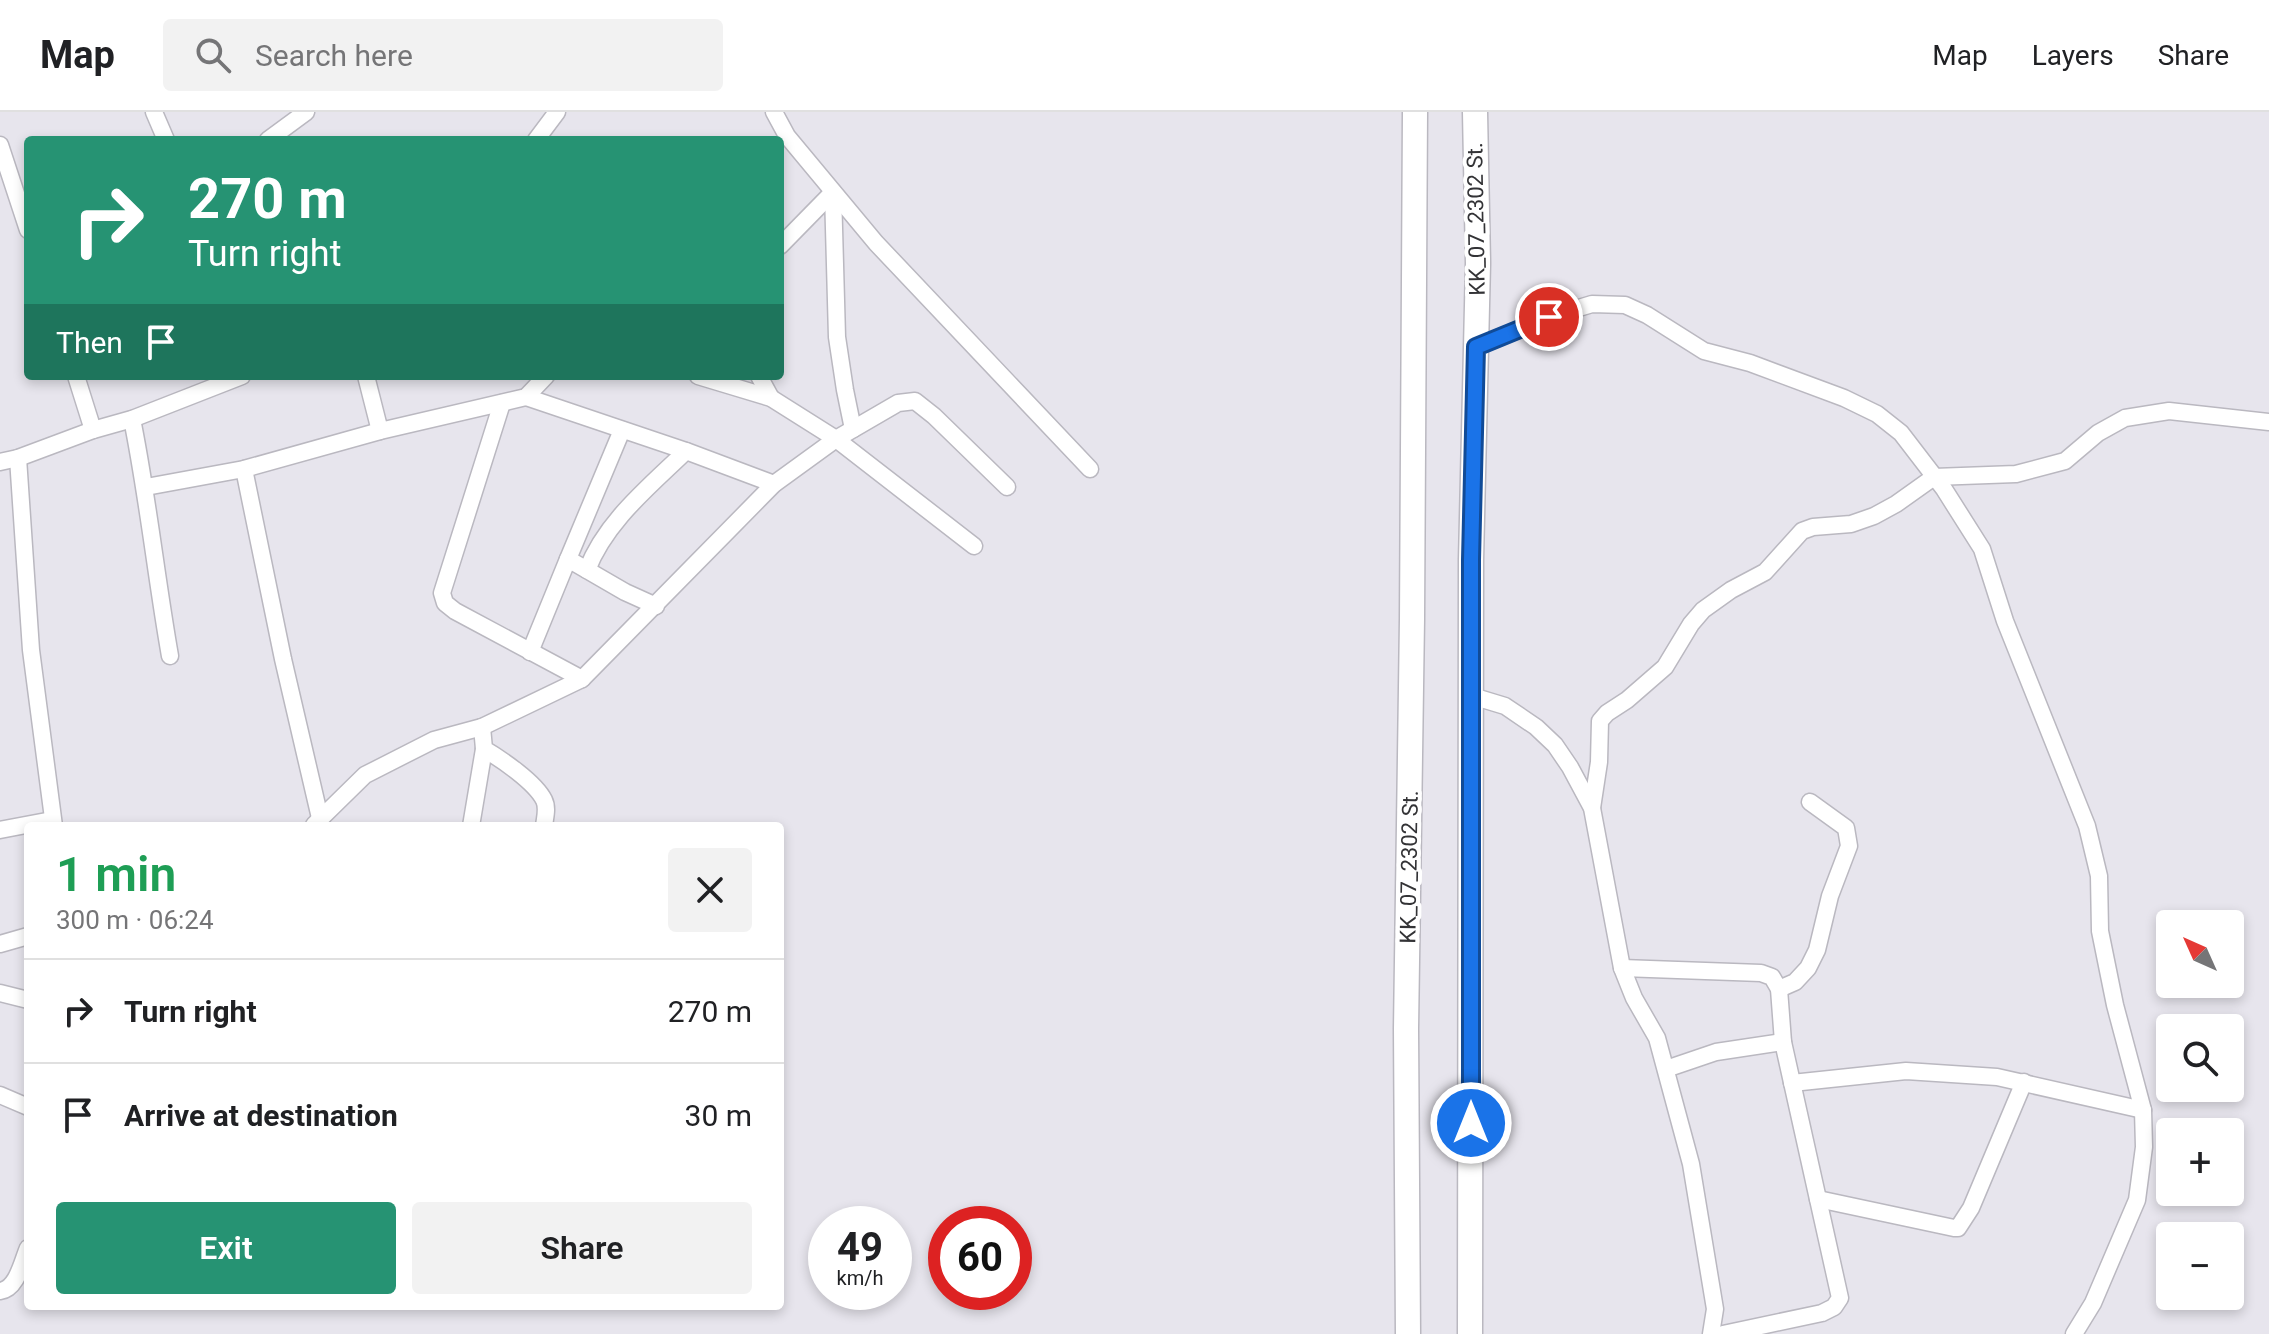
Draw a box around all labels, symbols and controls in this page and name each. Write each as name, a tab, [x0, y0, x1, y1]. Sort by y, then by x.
search box	[163, 19, 723, 91]
text: Map	[40, 33, 115, 77]
icon: search	[191, 33, 235, 77]
text: Search here	[255, 38, 413, 73]
text: Map	[1932, 39, 1988, 72]
text: Layers	[2032, 39, 2114, 72]
text: Share	[2158, 39, 2229, 72]
street label: KK_07_2302 St.	[1462, 142, 1490, 296]
text: 270 m	[188, 166, 347, 232]
icon: right	[56, 168, 160, 272]
text: Turn right	[188, 233, 341, 275]
pin	[1515, 283, 1583, 351]
icon: arrive	[1527, 295, 1571, 339]
icon: arrive	[139, 320, 183, 364]
text: Then	[56, 325, 123, 360]
street label: KK_07_2302 St.	[1395, 790, 1423, 944]
text: 1 min	[56, 846, 176, 903]
button: close	[668, 848, 752, 932]
text: 300 m · 06:24	[56, 905, 214, 935]
north arrow	[2156, 910, 2244, 998]
map controls	[2156, 910, 2244, 1310]
icon: right	[56, 989, 100, 1033]
text: Turn right	[124, 994, 257, 1029]
text: 270 m	[668, 994, 752, 1029]
button: search	[2156, 1014, 2244, 1102]
position arrow	[1429, 1081, 1513, 1165]
icon: arrive	[56, 1093, 100, 1137]
text: Arrive at destination	[124, 1098, 398, 1133]
text: 30 m	[685, 1098, 752, 1133]
button: +	[2156, 1118, 2244, 1206]
button: Exit	[56, 1202, 396, 1294]
button: Share	[412, 1202, 752, 1294]
speed limit sign: 60	[928, 1206, 1032, 1310]
button: −	[2156, 1222, 2244, 1310]
text: 49	[837, 1224, 883, 1271]
text: km/h	[837, 1266, 883, 1290]

